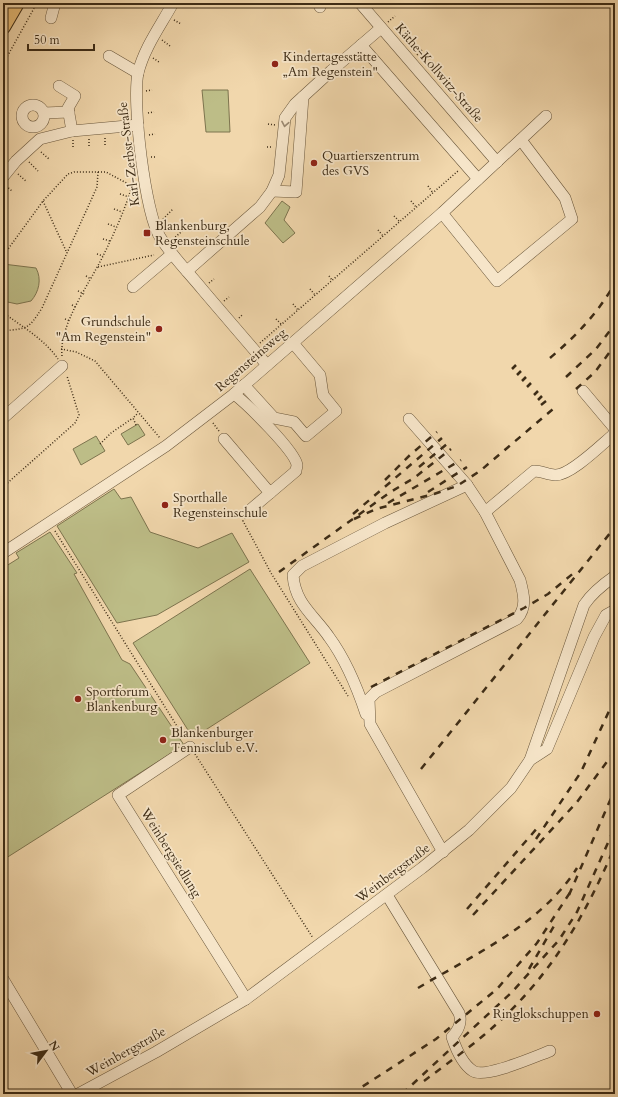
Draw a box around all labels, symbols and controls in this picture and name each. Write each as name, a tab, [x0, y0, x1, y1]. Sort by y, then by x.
street label: Käthe-Kollwitz-Straße	[391, 20, 487, 127]
scale bar	[28, 26, 94, 52]
text: 50 m	[34, 32, 61, 48]
place label: Kindertagesstätte „Am Regenstein"	[283, 48, 378, 81]
marker: Kindertagesstätte „Am Regenstein"	[270, 59, 280, 69]
street label: Karl-Zerbst-Straße	[114, 101, 144, 207]
one-way arrow	[281, 120, 290, 127]
place label: Quartierszentrum des GVS	[322, 147, 420, 180]
marker: Quartierszentrum des GVS	[309, 158, 319, 168]
place label: Blankenburg, Regensteinschule	[155, 217, 250, 250]
marker: Blankenburg, Regensteinschule	[142, 228, 152, 238]
place label: Grundschule "Am Regenstein"	[56, 313, 151, 346]
marker: Grundschule "Am Regenstein"	[154, 324, 164, 334]
street label: Regensteinsweg	[212, 324, 291, 396]
place label: Sporthalle Regensteinschule	[173, 489, 268, 522]
marker: Sporthalle Regensteinschule	[160, 500, 170, 510]
place label: Sportforum Blankenburg	[86, 683, 158, 716]
marker: Sportforum Blankenburg	[73, 694, 83, 704]
place label: Blankenburger Tennisclub e.V.	[171, 724, 258, 757]
marker: Blankenburger Tennisclub e.V.	[158, 735, 168, 745]
street label: Weinbergsiedlung	[136, 804, 206, 902]
street label: Weinbergstraße	[351, 839, 434, 907]
place label: Ringlokschuppen	[493, 1005, 590, 1023]
marker: Ringlokschuppen	[592, 1009, 602, 1019]
street label: Weinbergstraße	[82, 1023, 169, 1082]
north arrow	[26, 1031, 66, 1071]
text: N	[45, 1038, 63, 1054]

